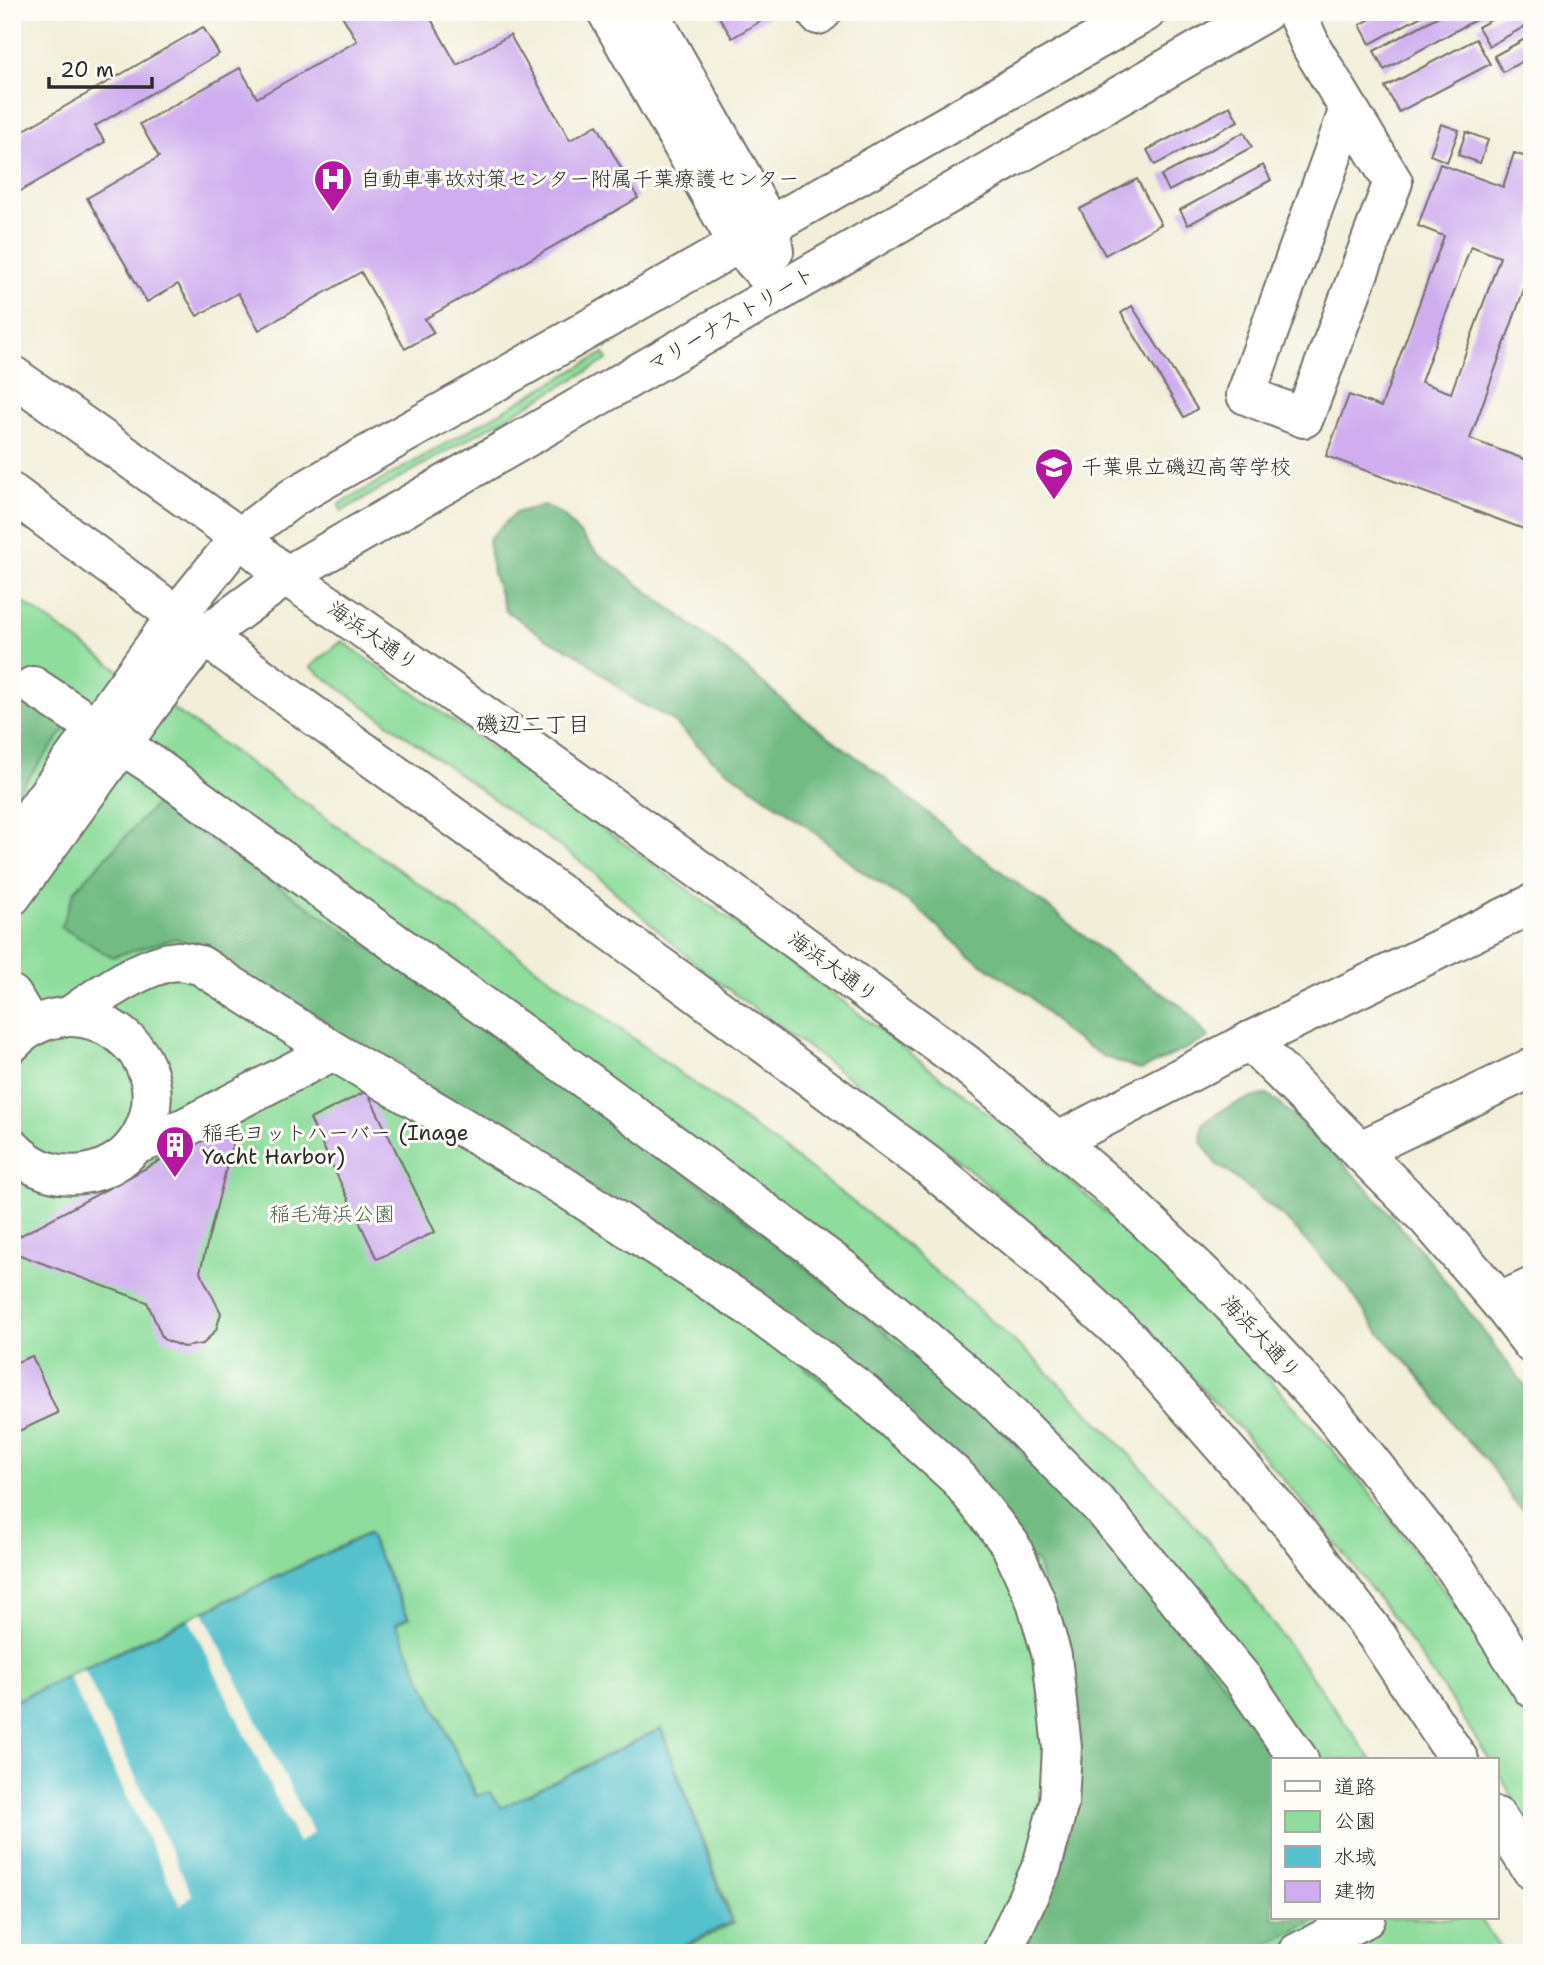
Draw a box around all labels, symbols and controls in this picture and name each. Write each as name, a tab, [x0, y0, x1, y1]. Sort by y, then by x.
scale bar	[49, 46, 152, 90]
text: 20 m	[60, 56, 114, 84]
hospital icon: 自動車事故対策センター附属千葉療護センター	[312, 158, 354, 213]
place label: 自動車事故対策センター附属千葉療護センター	[360, 165, 799, 193]
street label: マリーナストリート	[642, 259, 820, 379]
school or university icon: 千葉県立磯辺高等学校	[1033, 446, 1075, 501]
place label: 千葉県立磯辺高等学校	[1081, 453, 1291, 481]
street label: 海浜大通り	[322, 594, 424, 678]
district label: 磯辺二丁目	[476, 709, 591, 739]
street label: 海浜大通り	[782, 925, 884, 1009]
place label: 稲毛ヨットハーバー (Inage Yacht Harbor)	[202, 1119, 469, 1171]
building icon: 稲毛ヨットハーバー (Inage Yacht Harbor)	[154, 1124, 196, 1179]
park label: 稲毛海浜公園	[269, 1200, 395, 1228]
street label: 海浜大通り	[1215, 1289, 1307, 1385]
legend	[1271, 1758, 1498, 1920]
text: 道路	[1334, 1773, 1376, 1801]
text: 公園	[1334, 1807, 1376, 1835]
text: 水域	[1334, 1843, 1376, 1871]
text: 建物	[1334, 1877, 1376, 1905]

